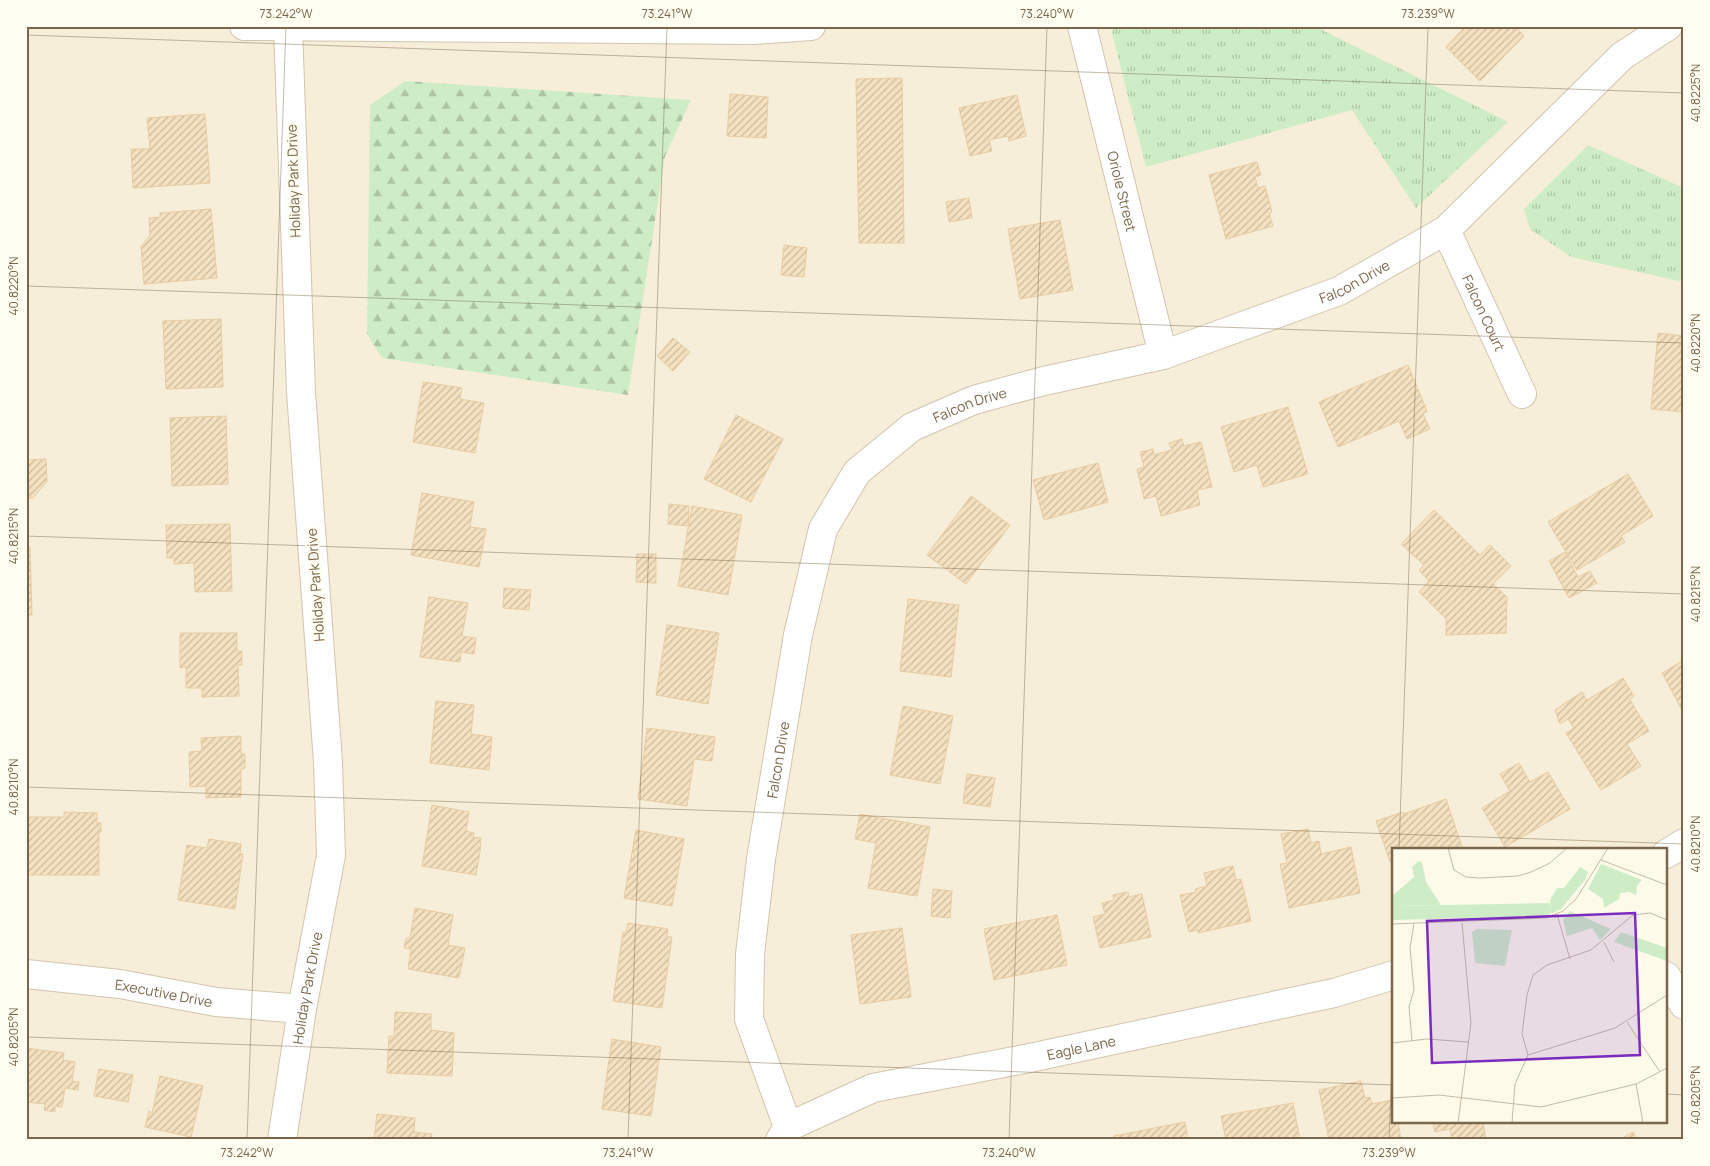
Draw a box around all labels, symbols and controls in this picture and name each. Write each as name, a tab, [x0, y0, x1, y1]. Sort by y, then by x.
text: 73.242°W	[260, 5, 313, 22]
text: 73.241°W	[642, 5, 693, 22]
text: 73.240°W	[1020, 5, 1074, 22]
text: 73.239°W	[1401, 5, 1455, 22]
text: 40.8225°N	[1687, 64, 1704, 122]
street label: Holiday Park Drive	[282, 124, 304, 238]
street label: Oriole Street	[1104, 149, 1142, 234]
street label: Falcon Drive	[1316, 255, 1393, 307]
text: 40.8220°N	[5, 256, 22, 316]
street label: Falcon Court	[1458, 271, 1510, 354]
text: 40.8220°N	[1687, 313, 1704, 373]
street label: Falcon Drive	[930, 382, 1009, 426]
text: 40.8215°N	[5, 508, 22, 564]
street label: Holiday Park Drive	[302, 528, 328, 642]
text: 40.8215°N	[1687, 566, 1704, 622]
street label: Falcon Drive	[762, 720, 793, 800]
text: 40.8210°N	[5, 759, 22, 815]
text: 40.8210°N	[1687, 816, 1704, 872]
inset map	[1392, 848, 1668, 1124]
street label: Holiday Park Drive	[287, 930, 326, 1045]
street label: Executive Drive	[114, 974, 214, 1011]
text: 40.8205°N	[5, 1007, 22, 1067]
street label: Eagle Lane	[1045, 1030, 1117, 1064]
text: 40.8205°N	[1687, 1065, 1704, 1125]
text: 73.242°W	[221, 1144, 274, 1161]
text: 73.241°W	[603, 1144, 654, 1161]
text: 73.240°W	[982, 1144, 1036, 1161]
text: 73.239°W	[1362, 1144, 1416, 1161]

